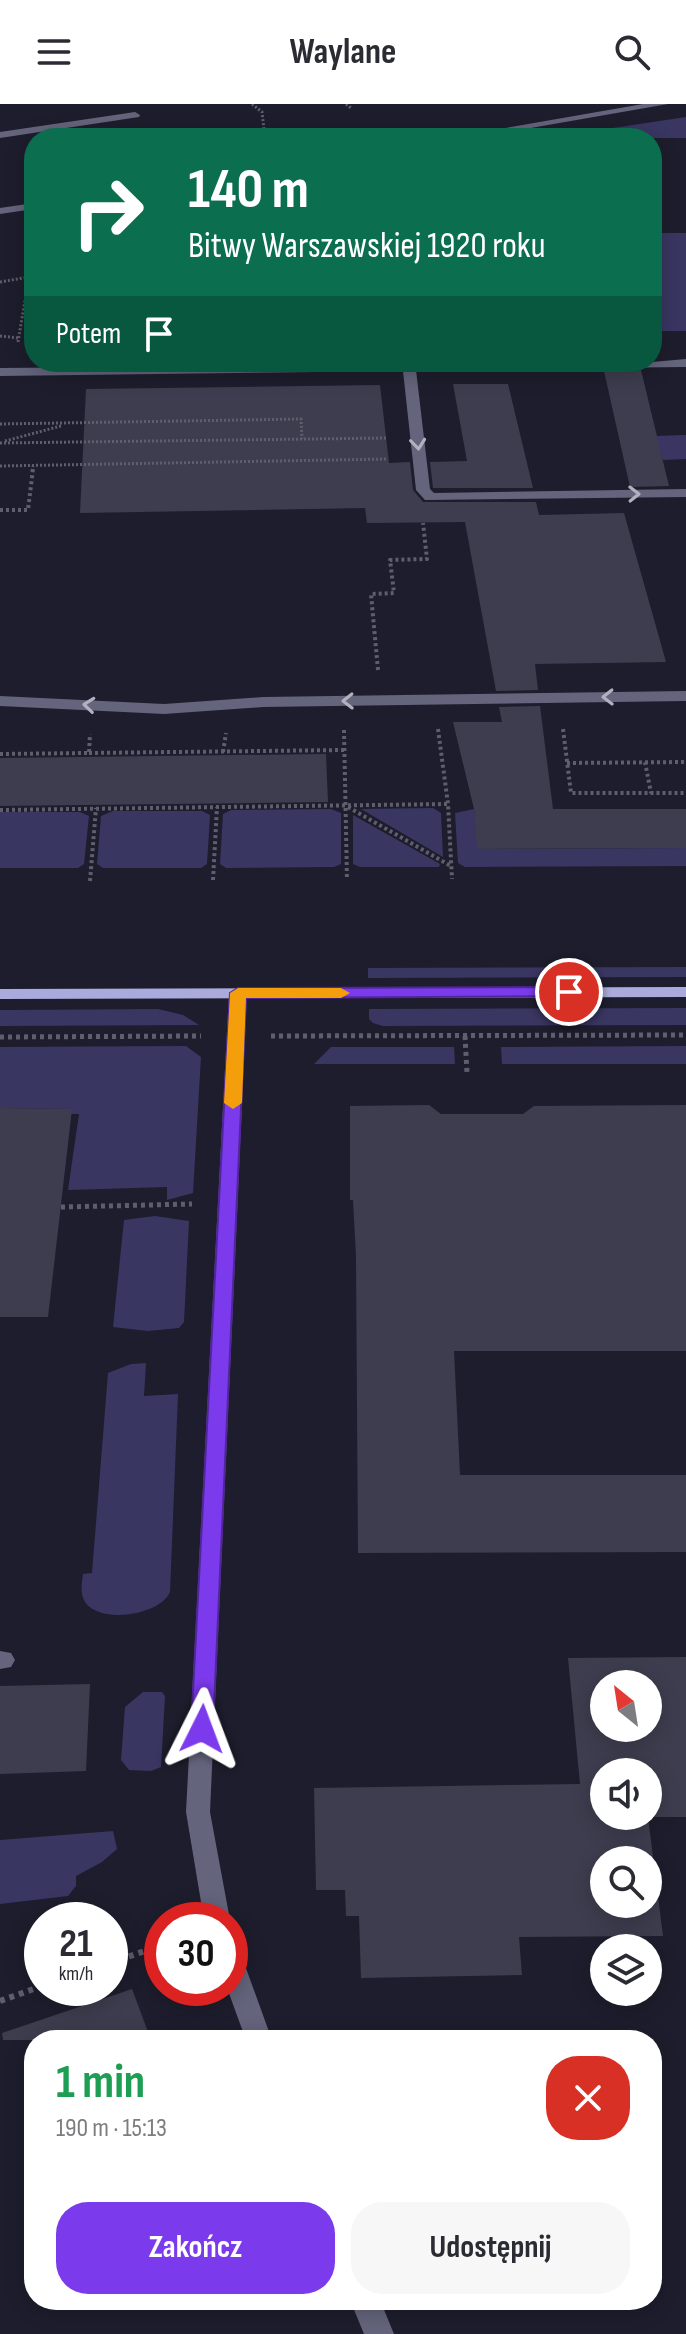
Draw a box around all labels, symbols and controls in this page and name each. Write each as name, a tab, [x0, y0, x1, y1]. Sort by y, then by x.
icon: menu	[32, 30, 76, 74]
icon: search	[610, 30, 654, 74]
text: Waylane	[290, 31, 396, 74]
text: 140 m	[188, 157, 309, 224]
icon: right	[56, 160, 160, 264]
text: Bitwy Warszawskiej 1920 roku	[188, 225, 546, 268]
icon: arrive	[137, 312, 181, 356]
text: Potem	[56, 316, 121, 352]
one-way arrow	[409, 437, 426, 451]
one-way arrow	[628, 485, 641, 503]
one-way arrow	[601, 689, 614, 706]
one-way arrow	[341, 692, 354, 710]
one-way arrow	[82, 697, 95, 714]
pin	[535, 958, 603, 1026]
icon: arrive	[547, 970, 591, 1014]
north arrow	[590, 1670, 662, 1742]
map controls	[590, 1670, 662, 2006]
position arrow	[160, 1687, 244, 1771]
button: sound	[590, 1758, 662, 1830]
button: search	[590, 1846, 662, 1918]
speed limit sign: 30	[144, 1902, 248, 2006]
text: 21	[59, 1920, 93, 1968]
button: layers	[590, 1934, 662, 2006]
text: km/h	[59, 1962, 93, 1986]
text: 1 min	[56, 2054, 145, 2111]
button: close	[546, 2056, 630, 2140]
text: 190 m · 15:13	[56, 2113, 167, 2144]
button: Zakończ	[56, 2202, 335, 2294]
button: Udostępnij	[351, 2202, 630, 2294]

